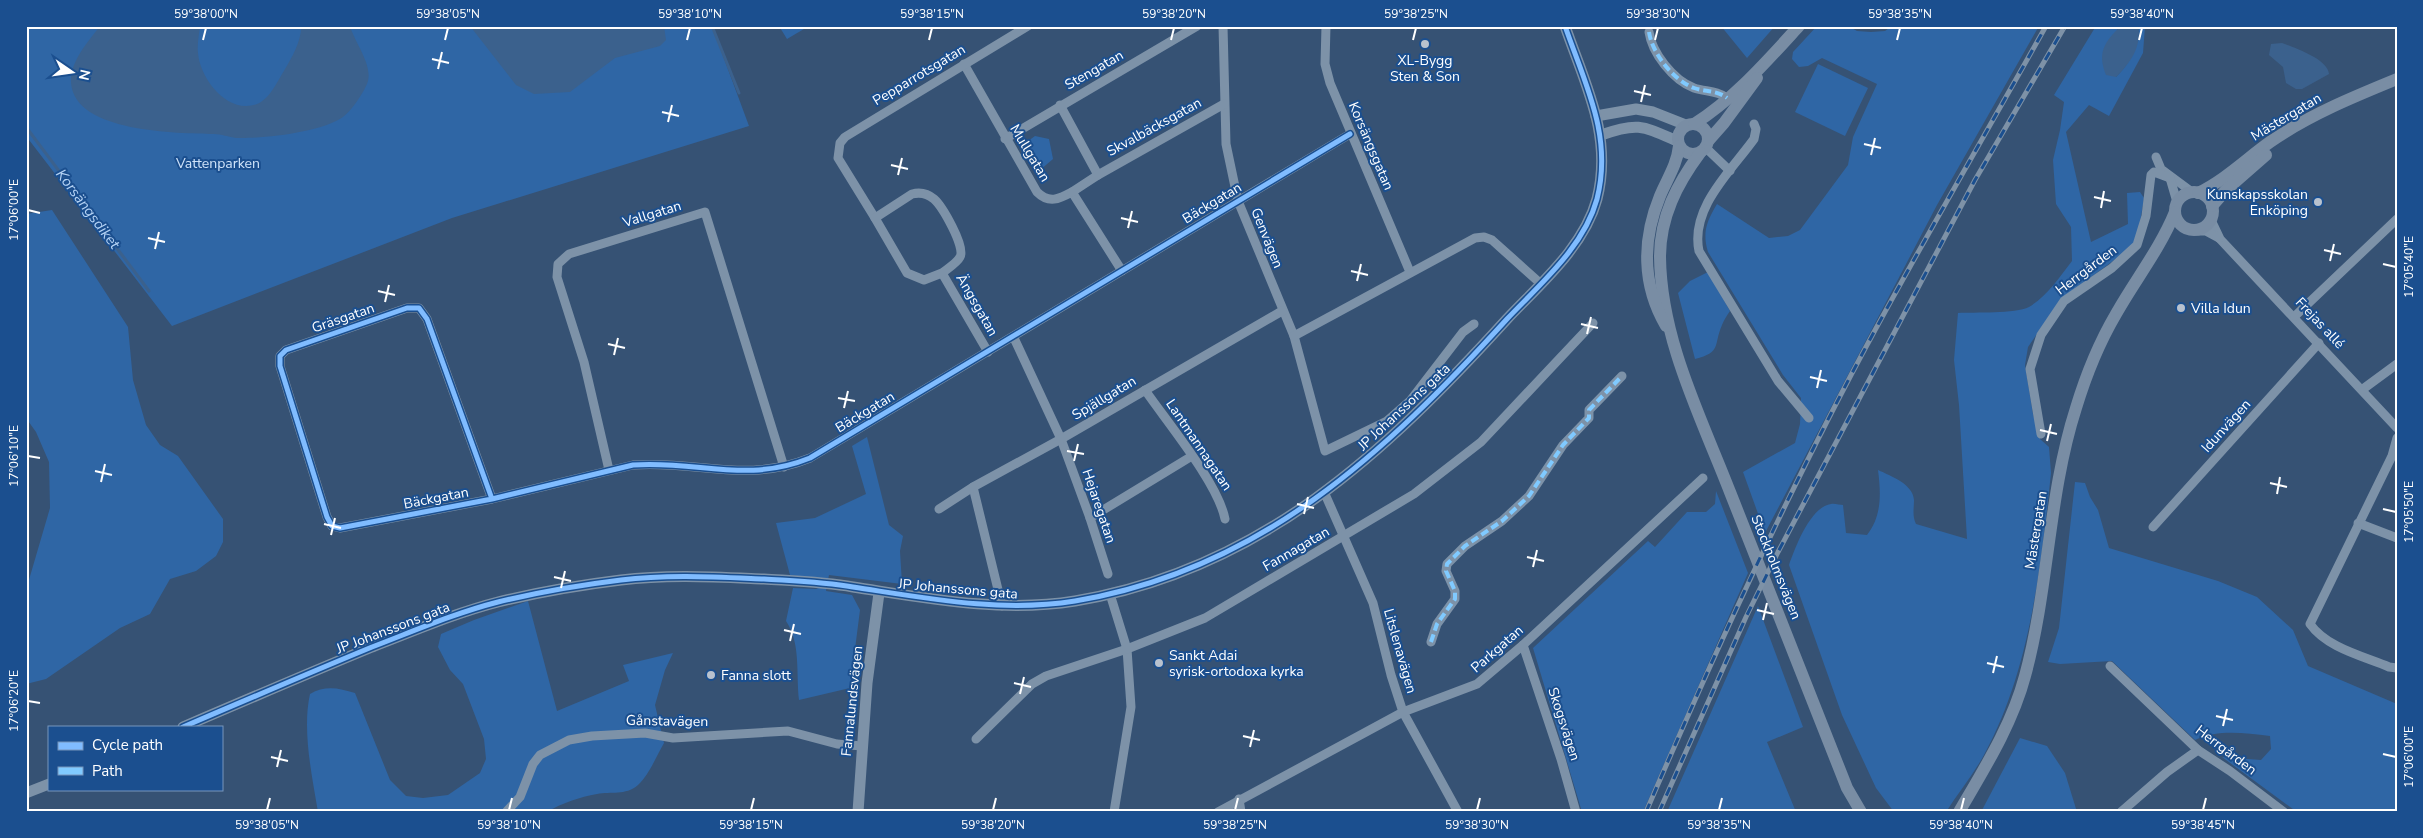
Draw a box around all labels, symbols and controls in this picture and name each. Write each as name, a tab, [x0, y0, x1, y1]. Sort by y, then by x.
text: 59°38'00"N	[174, 6, 238, 22]
text: 59°38'05"N	[416, 6, 480, 22]
text: 59°38'10"N	[658, 6, 722, 22]
text: 59°38'15"N	[900, 6, 964, 22]
text: 59°38'20"N	[1142, 6, 1206, 22]
text: 59°38'25"N	[1384, 6, 1448, 22]
text: 59°38'30"N	[1626, 6, 1690, 22]
text: 59°38'35"N	[1868, 6, 1932, 22]
text: 59°38'40"N	[2110, 6, 2174, 22]
marker: XL-Bygg Sten & Son	[1419, 38, 1431, 50]
street label: Pepparrotsgatan	[869, 40, 969, 110]
street label: Stengatan	[1061, 46, 1127, 94]
north arrow	[48, 48, 98, 98]
place label: XL-Bygg Sten & Son	[1390, 51, 1460, 86]
text: N	[74, 68, 95, 82]
street label: Mästergatan	[2247, 88, 2325, 146]
street label: Skvalbäcksgatan	[1103, 93, 1205, 161]
street label: Korsängsgatan	[1344, 99, 1398, 193]
street label: Mullgatan	[1005, 121, 1055, 185]
park label: Vattenparken	[175, 154, 260, 173]
water label: Korsängsdiket	[51, 165, 125, 254]
street label: Bäckgatan	[1179, 178, 1245, 228]
text: 17°06'00"E	[6, 179, 22, 241]
place label: Kunskapsskolan Enköping	[2207, 185, 2308, 220]
street label: Vallgatan	[619, 196, 684, 232]
marker: Kunskapsskolan Enköping	[2312, 196, 2324, 208]
street label: Genvägen	[1246, 205, 1288, 271]
text: 17°05'40"E	[2401, 236, 2417, 298]
street label: Herrgården	[2051, 241, 2121, 299]
street label: Ängsgatan	[952, 270, 1002, 340]
street label: Frejas allé	[2291, 293, 2349, 353]
street label: Gräsgatan	[309, 298, 377, 338]
place label: Villa Idun	[2190, 299, 2251, 318]
marker: Villa Idun	[2175, 302, 2187, 314]
street label: JP Johanssons gata	[1353, 359, 1454, 456]
street label: Spjällgatan	[1068, 371, 1140, 425]
street label: Bäckgatan	[832, 387, 898, 437]
street label: Idunvägen	[2197, 395, 2255, 457]
street label: Lantmannagatan	[1161, 396, 1237, 494]
text: 17°06'10"E	[6, 425, 22, 487]
street label: Hejaregatan	[1077, 466, 1121, 546]
text: 17°05'50"E	[2401, 481, 2417, 543]
street label: Bäckgatan	[402, 482, 470, 514]
street label: Mästergatan	[2020, 489, 2052, 571]
street label: Stockholmsvägen	[1746, 512, 1806, 622]
street label: Fannagatan	[1259, 522, 1333, 576]
street label: JP Johanssons gata	[896, 574, 1019, 604]
street label: JP Johanssons gata	[333, 598, 452, 659]
street label: Litslenavägen	[1379, 606, 1421, 696]
street label: Parkgatan	[1467, 621, 1527, 677]
street label: Fannalundsvägen	[837, 645, 867, 757]
place label: Sankt Adai syrisk-ortodoxa kyrka	[1169, 646, 1304, 681]
marker: Sankt Adai syrisk-ortodoxa kyrka	[1153, 657, 1165, 669]
place label: Fanna slott	[721, 666, 791, 685]
marker: Fanna slott	[705, 669, 717, 681]
text: 17°06'20"E	[6, 670, 22, 732]
street label: Skogsvägen	[1543, 685, 1585, 763]
street label: Gånstavägen	[626, 711, 708, 731]
street label: Herrgården	[2191, 721, 2261, 779]
legend	[48, 726, 222, 790]
text: 17°06'00"E	[2401, 726, 2417, 788]
text: Cycle path	[92, 735, 163, 755]
text: Path	[92, 761, 123, 781]
text: 59°38'05"N	[235, 817, 299, 833]
text: 59°38'10"N	[477, 817, 541, 833]
text: 59°38'15"N	[719, 817, 783, 833]
text: 59°38'20"N	[961, 817, 1025, 833]
text: 59°38'25"N	[1203, 817, 1267, 833]
text: 59°38'30"N	[1445, 817, 1509, 833]
text: 59°38'35"N	[1687, 817, 1751, 833]
text: 59°38'40"N	[1929, 817, 1993, 833]
text: 59°38'45"N	[2171, 817, 2235, 833]

